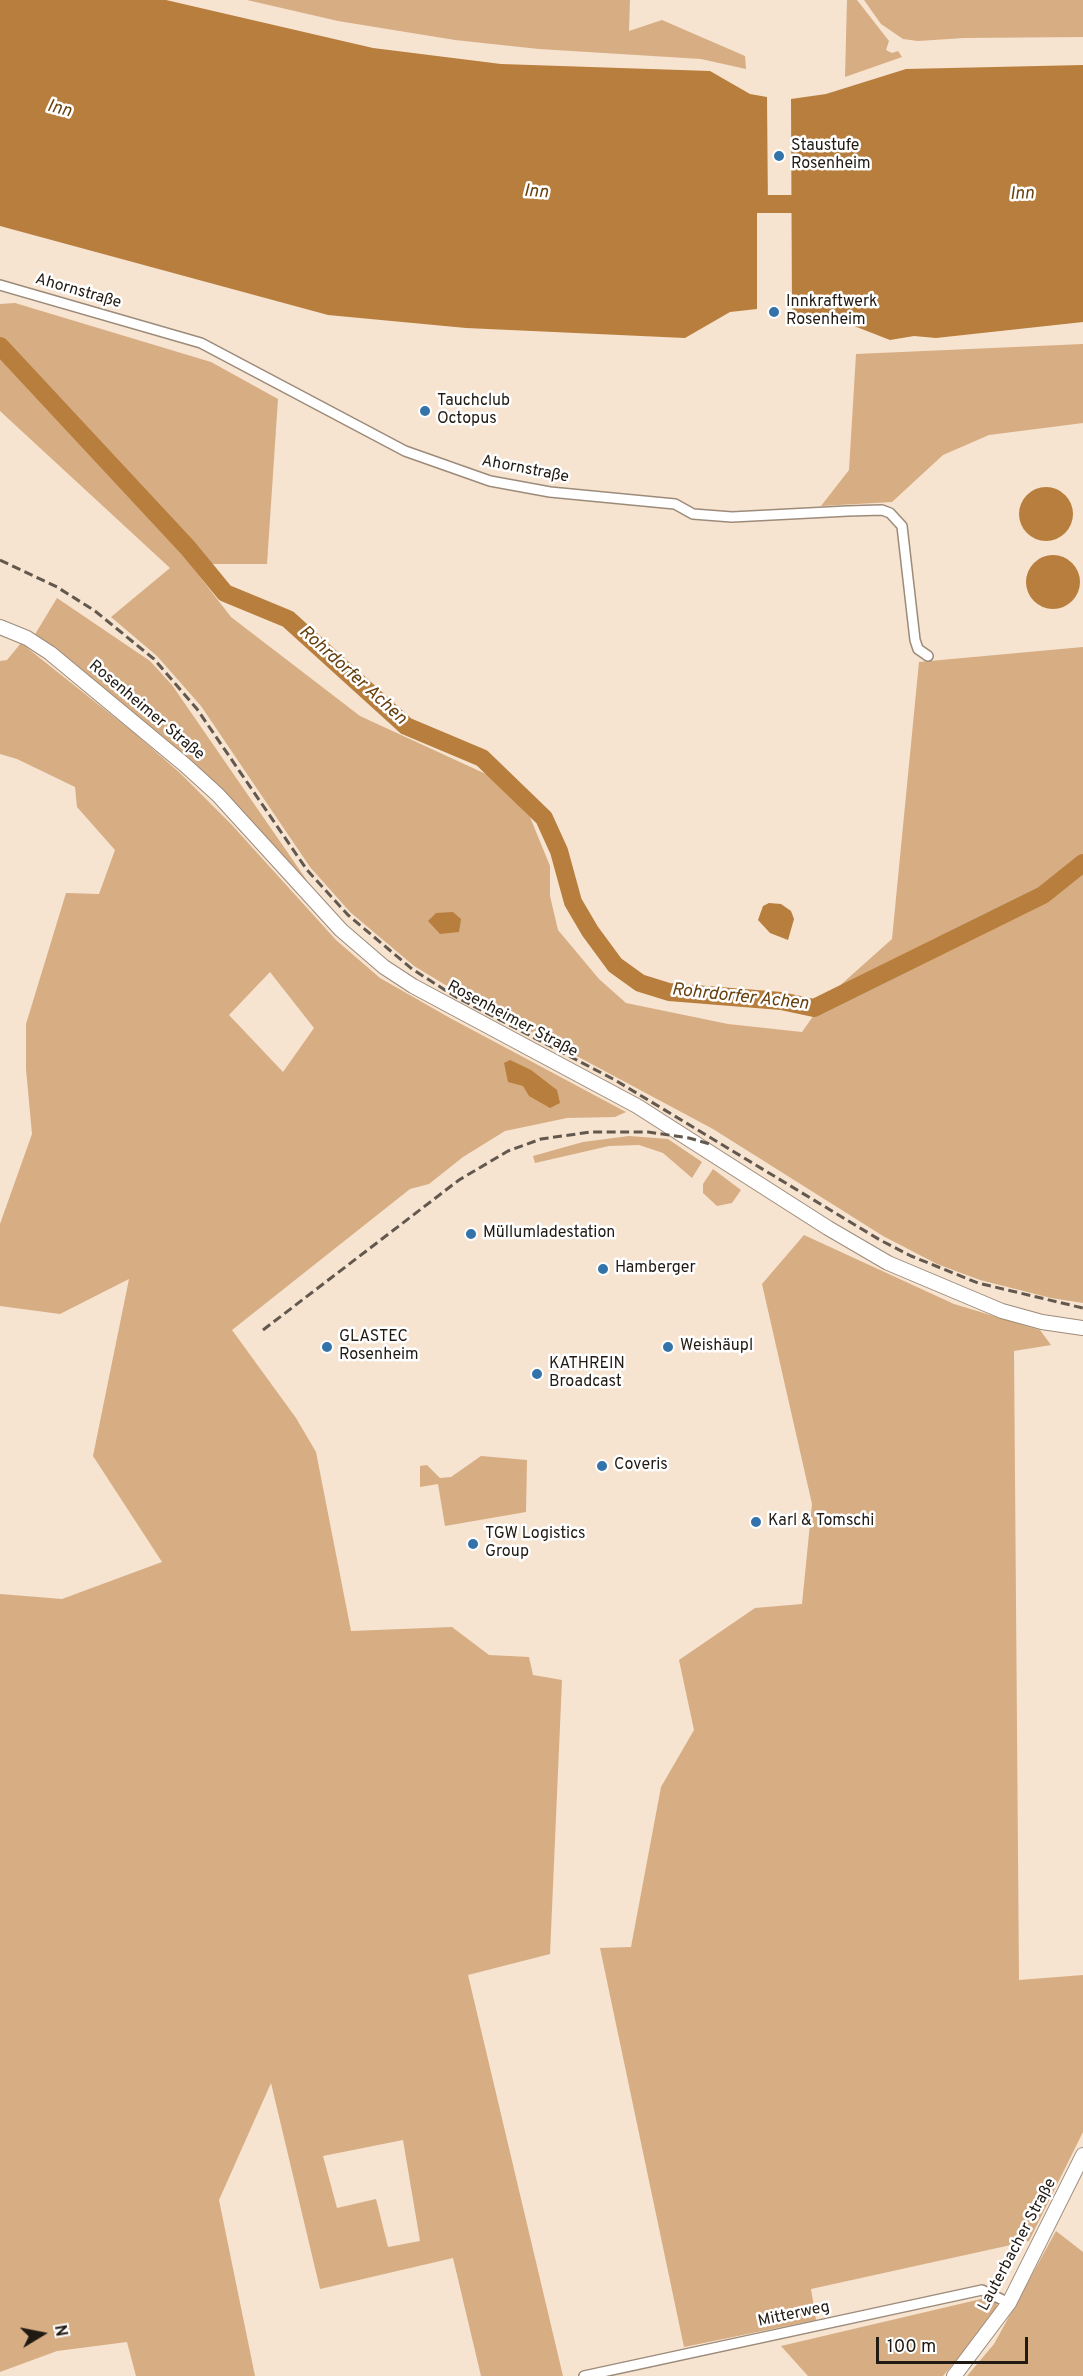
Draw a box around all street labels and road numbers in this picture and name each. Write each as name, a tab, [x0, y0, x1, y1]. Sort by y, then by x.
street label: Ahornstraße	[33, 271, 123, 313]
street label: Ahornstraße	[480, 452, 570, 488]
street label: Rosenheimer Straße	[84, 657, 208, 765]
street label: Rosenheimer Straße	[443, 977, 581, 1063]
street label: Lauterbacher Straße	[975, 2175, 1061, 2315]
street label: Mitterweg	[756, 2298, 832, 2332]

